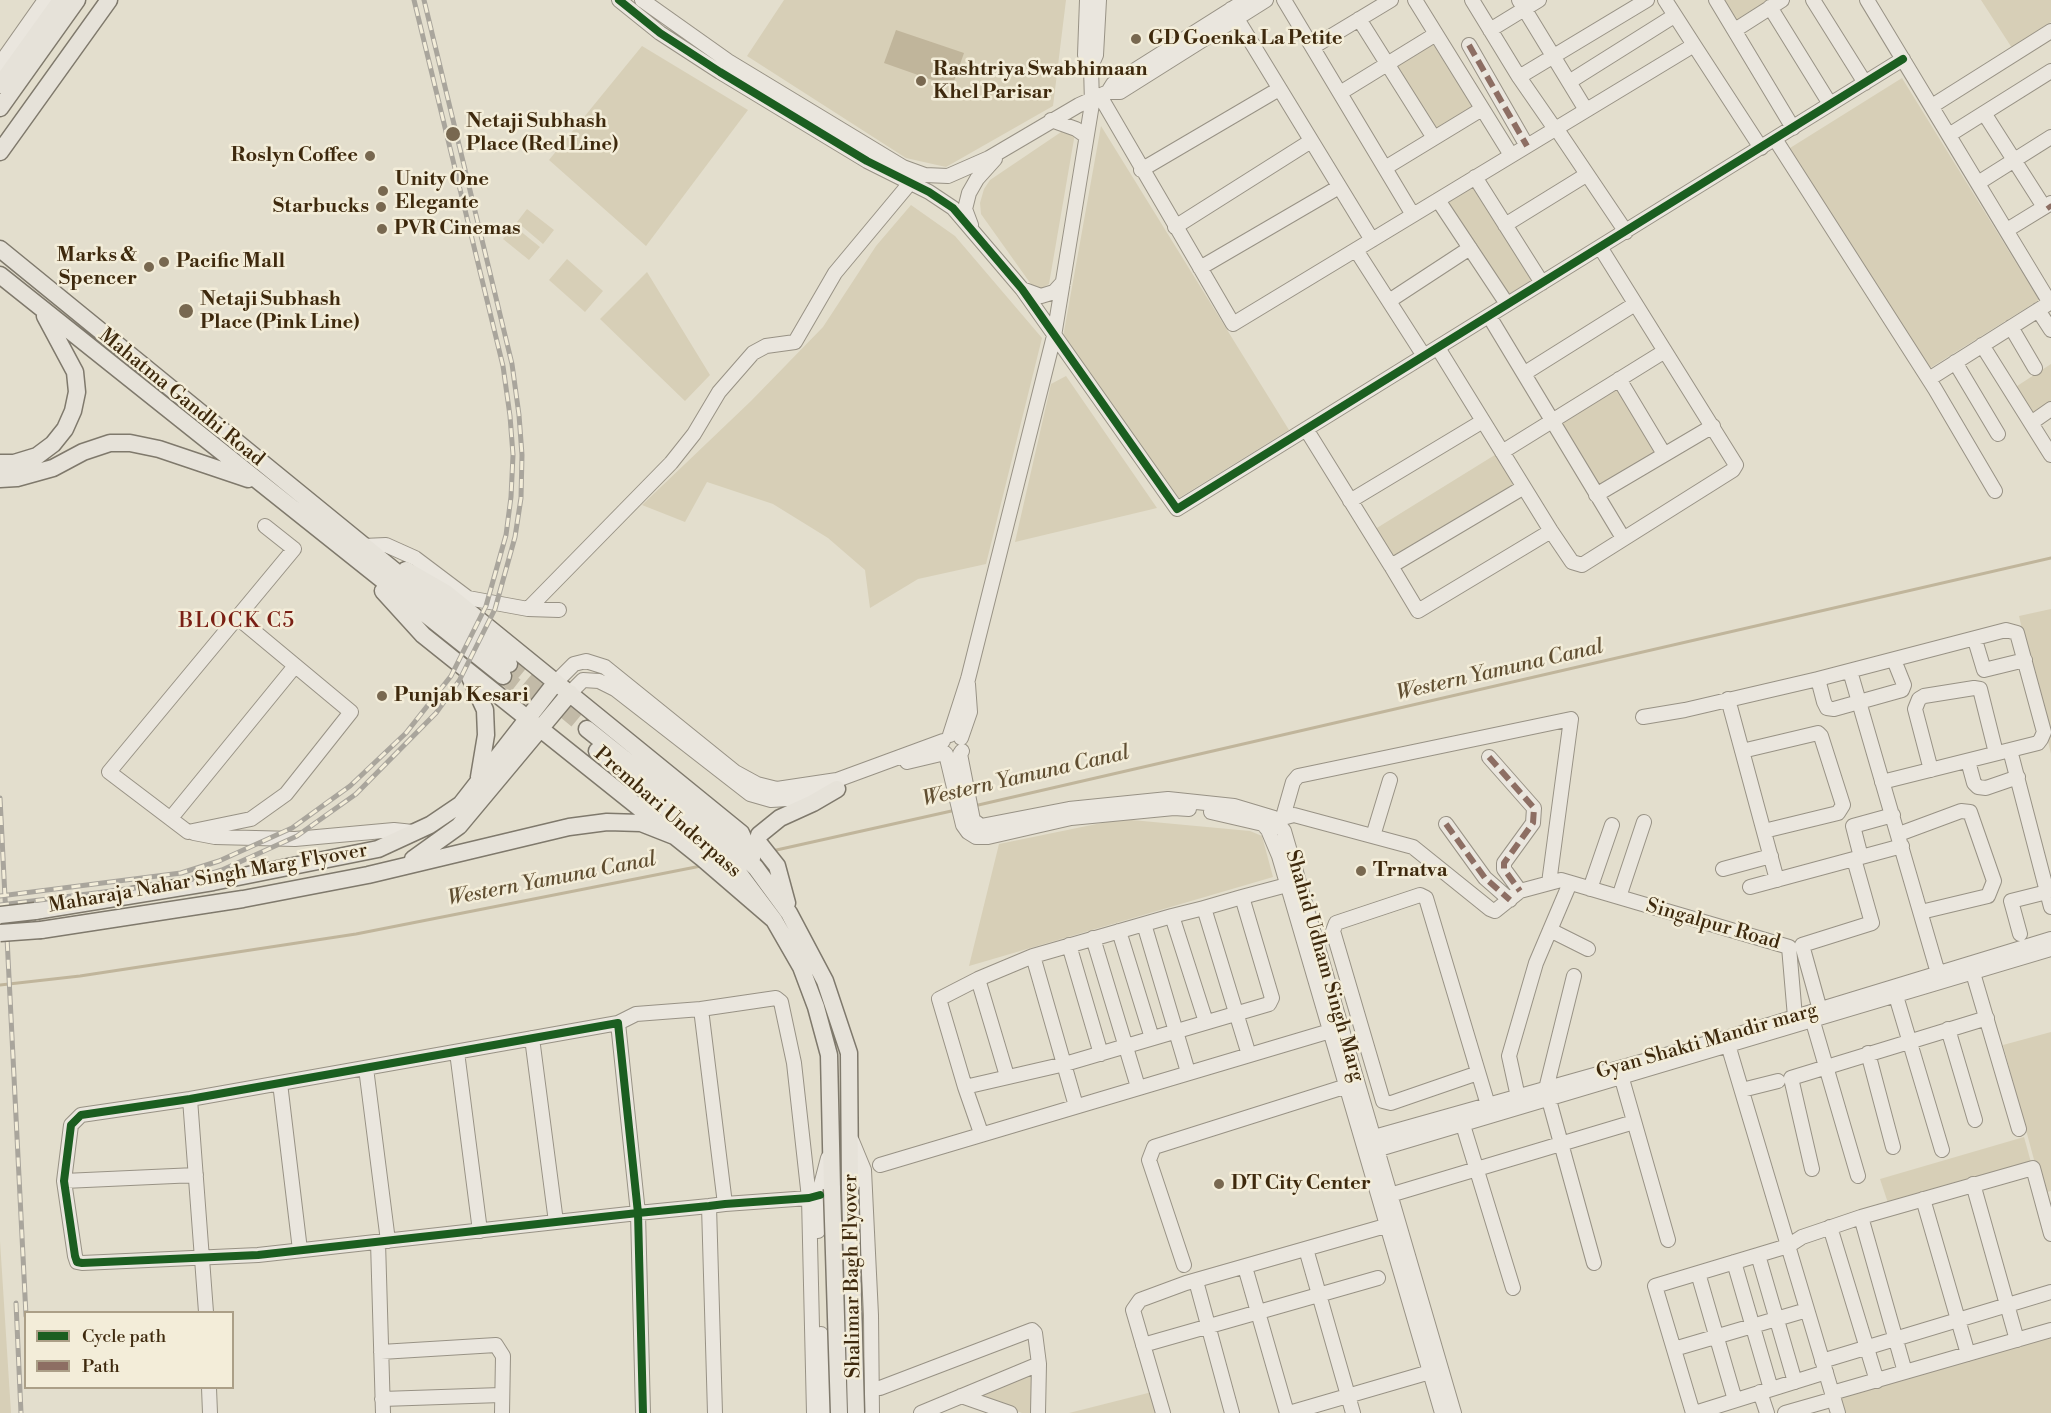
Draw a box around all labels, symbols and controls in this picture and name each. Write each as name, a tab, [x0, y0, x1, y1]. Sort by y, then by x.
place label: GD Goenka La Petite	[1148, 27, 1343, 51]
marker: GD Goenka La Petite	[1129, 32, 1143, 46]
place label: Rashtriya Swabhimaan Khel Parisar	[933, 58, 1148, 105]
marker: Rashtriya Swabhimaan Khel Parisar	[914, 74, 928, 88]
place label: Netaji Subhash Place (Red Line)	[466, 110, 618, 157]
marker: Netaji Subhash Place (Red Line)	[444, 125, 462, 143]
place label: Roslyn Coffee	[231, 144, 358, 168]
marker: Roslyn Coffee	[363, 149, 377, 163]
place label: Unity One Elegante	[395, 168, 489, 215]
marker: Unity One Elegante	[376, 184, 390, 198]
place label: Starbucks	[273, 195, 369, 219]
marker: Starbucks	[374, 200, 388, 214]
place label: PVR Cinemas	[394, 217, 521, 241]
marker: PVR Cinemas	[375, 222, 389, 236]
place label: Marks & Spencer	[57, 244, 137, 291]
place label: Pacific Mall	[176, 250, 285, 274]
marker: Pacific Mall	[157, 255, 171, 269]
marker: Marks & Spencer	[142, 260, 156, 274]
place label: Netaji Subhash Place (Pink Line)	[200, 288, 359, 335]
marker: Netaji Subhash Place (Pink Line)	[177, 302, 195, 320]
street label: Mahatma Gandhi Road	[93, 324, 269, 472]
district label: BLOCK C5	[178, 609, 296, 635]
water label: Western Yamuna Canal	[1394, 635, 1606, 707]
place label: Punjab Kesari	[394, 684, 529, 708]
marker: Punjab Kesari	[375, 689, 389, 703]
water label: Western Yamuna Canal	[920, 741, 1132, 813]
street label: Prembari Underpass	[589, 743, 745, 883]
street label: Maharaja Nahar Singh Marg Flyover	[47, 839, 369, 919]
water label: Western Yamuna Canal	[446, 847, 658, 913]
street label: Shahid Udham Singh Marg	[1279, 847, 1369, 1085]
place label: Trnatva	[1373, 859, 1448, 883]
marker: Trnatva	[1354, 864, 1368, 878]
street label: Singalpur Road	[1643, 894, 1783, 956]
street label: Gyan Shakti Mandir marg	[1594, 999, 1820, 1085]
place label: DT City Center	[1231, 1172, 1371, 1196]
street label: Shalimar Bagh Flyover	[839, 1173, 867, 1379]
marker: DT City Center	[1212, 1177, 1226, 1191]
legend	[24, 1311, 234, 1389]
text: Cycle path	[82, 1325, 166, 1348]
text: Path	[82, 1355, 120, 1378]

